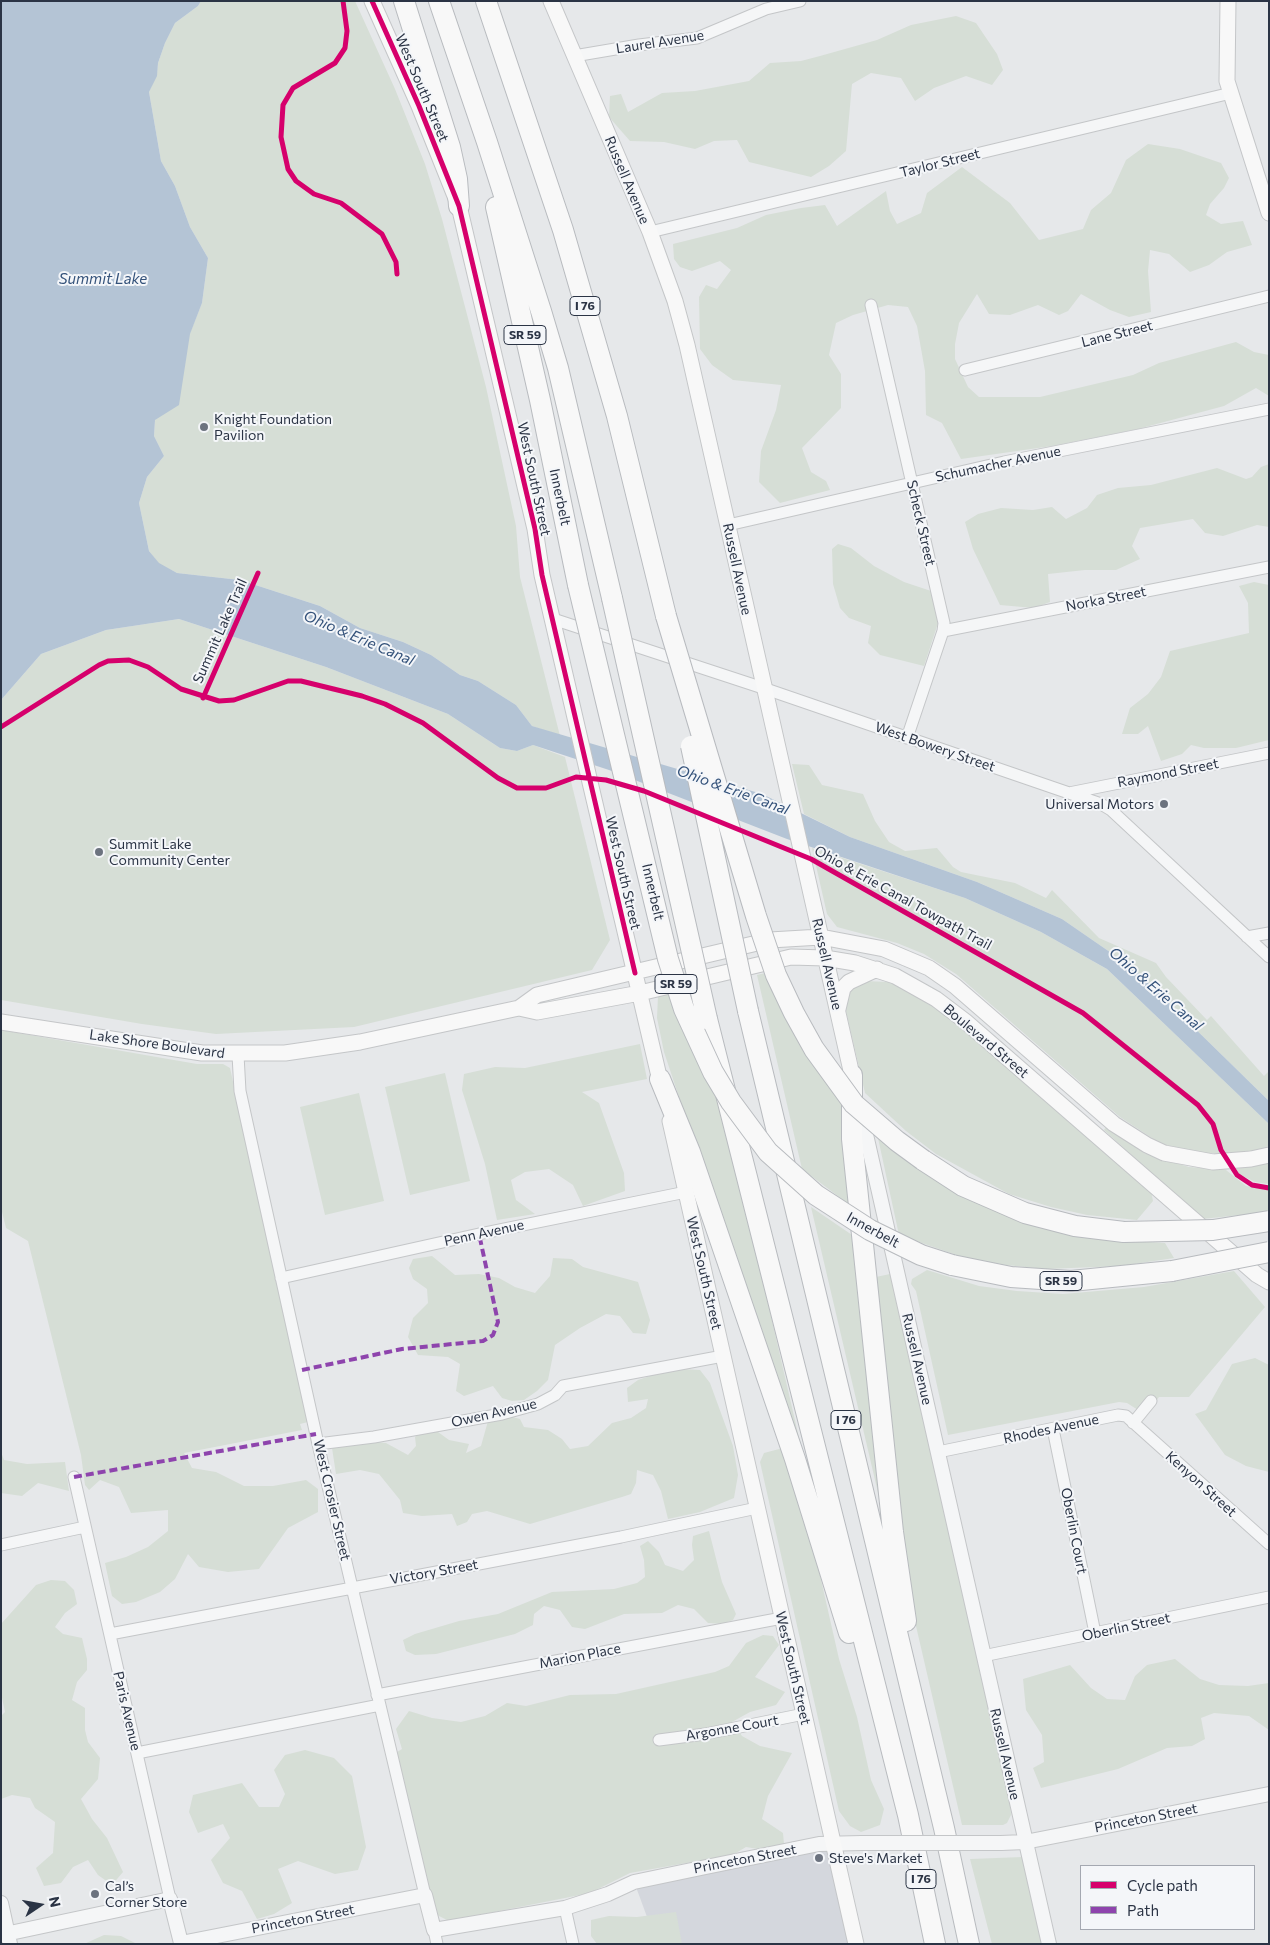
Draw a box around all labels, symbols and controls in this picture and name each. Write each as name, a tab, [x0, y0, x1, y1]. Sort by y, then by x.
street label: Laurel Avenue	[615, 27, 705, 57]
street label: West South Street	[392, 31, 452, 145]
street label: Russell Avenue	[601, 134, 653, 226]
street label: Taylor Street	[898, 145, 982, 181]
water label: Summit Lake	[59, 270, 147, 288]
road number: I 76	[570, 296, 600, 316]
street label: Lane Street	[1080, 317, 1154, 351]
road number: SR 59	[504, 326, 546, 344]
place label: Knight Foundation Pavilion	[214, 411, 332, 444]
marker: Knight Foundation Pavilion	[198, 421, 210, 433]
street label: West South Street	[514, 421, 554, 537]
street label: Schumacher Avenue	[934, 442, 1062, 486]
street label: Innerbelt	[546, 467, 574, 527]
street label: Scheck Street	[903, 479, 939, 567]
street label: Russell Avenue	[719, 521, 755, 617]
street label: Summit Lake Trail	[189, 576, 251, 686]
street label: Norka Street	[1064, 583, 1148, 615]
water label: Ohio & Erie Canal	[301, 607, 417, 669]
street label: West Bowery Street	[873, 719, 997, 775]
street label: Raymond Street	[1116, 755, 1220, 791]
water label: Ohio & Erie Canal	[674, 761, 792, 819]
place label: Universal Motors	[1045, 796, 1154, 812]
marker: Universal Motors	[1158, 798, 1170, 810]
street label: West South Street	[602, 815, 644, 931]
place label: Summit Lake Community Center	[109, 836, 230, 869]
street label: Ohio & Erie Canal Towpath Trail	[811, 842, 995, 954]
marker: Summit Lake Community Center	[93, 846, 105, 858]
street label: Innerbelt	[638, 862, 668, 922]
street label: Russell Avenue	[808, 916, 846, 1012]
water label: Ohio & Erie Canal	[1105, 943, 1207, 1035]
road number: SR 59	[655, 974, 697, 994]
street label: Boulevard Street	[940, 1000, 1032, 1082]
street label: Lake Shore Boulevard	[88, 1026, 226, 1062]
street label: Innerbelt	[844, 1209, 902, 1251]
street label: West South Street	[683, 1215, 725, 1331]
street label: Penn Avenue	[442, 1216, 526, 1250]
road number: SR 59	[1040, 1272, 1082, 1290]
street label: Russell Avenue	[898, 1311, 936, 1407]
street label: Owen Avenue	[450, 1395, 538, 1431]
road number: I 76	[831, 1410, 861, 1430]
street label: Rhodes Avenue	[1002, 1411, 1100, 1447]
street label: West Crosier Street	[310, 1438, 354, 1562]
street label: Kenyon Street	[1162, 1448, 1240, 1520]
street label: Oberlin Court	[1057, 1486, 1091, 1576]
street label: Victory Street	[389, 1556, 479, 1588]
street label: Oberlin Street	[1080, 1609, 1172, 1645]
street label: West South Street	[772, 1610, 814, 1726]
street label: Marion Place	[538, 1640, 622, 1672]
street label: Paris Avenue	[110, 1670, 144, 1752]
street label: Russell Avenue	[986, 1706, 1024, 1802]
street label: Argonne Court	[684, 1712, 780, 1744]
street label: Princeton Street	[1093, 1800, 1199, 1836]
street label: Princeton Street	[692, 1841, 798, 1877]
place label: Steve's Market	[829, 1850, 923, 1866]
marker: Steve's Market	[813, 1852, 825, 1864]
legend	[1080, 1865, 1255, 1930]
road number: I 76	[906, 1870, 936, 1888]
text: Cycle path	[1127, 1876, 1198, 1894]
place label: Cal’s Corner Store	[105, 1878, 187, 1910]
north arrow	[15, 1880, 65, 1930]
marker: Cal’s Corner Store	[89, 1888, 101, 1900]
text: N	[46, 1895, 65, 1909]
street label: Princeton Street	[250, 1901, 356, 1937]
text: Path	[1127, 1901, 1159, 1919]

